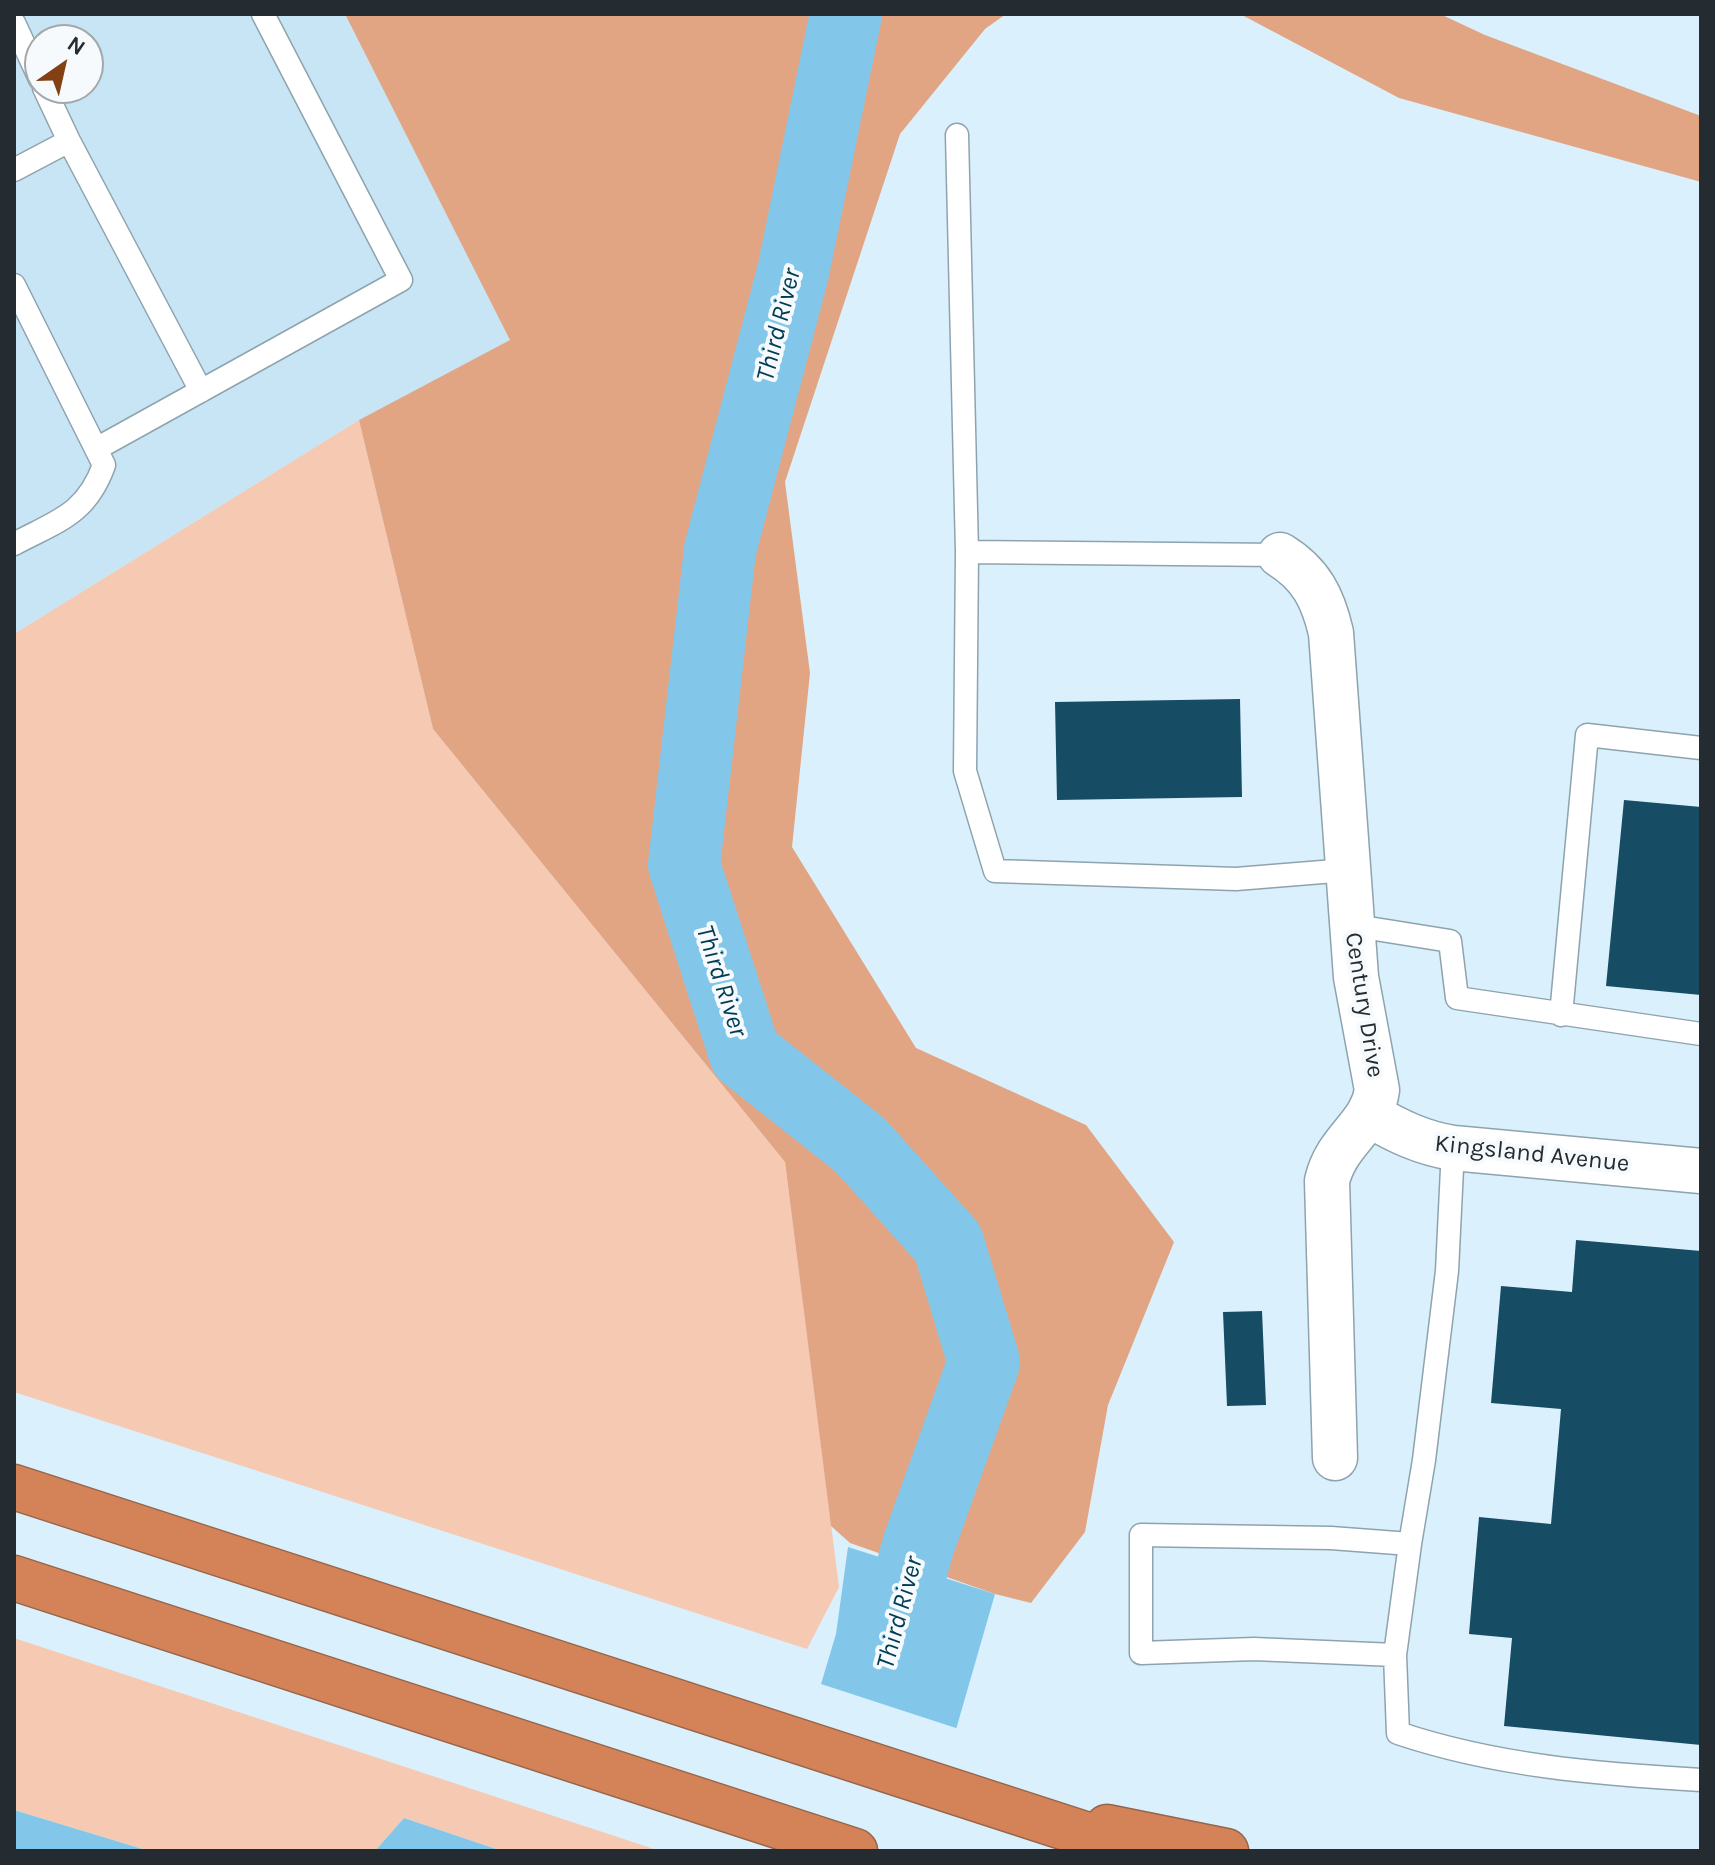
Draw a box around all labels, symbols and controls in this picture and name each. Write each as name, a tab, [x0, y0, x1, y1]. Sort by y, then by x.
north arrow	[24, 24, 104, 104]
text: N	[62, 31, 90, 61]
water label: Third River	[750, 265, 808, 385]
water label: Third River	[688, 921, 754, 1041]
street label: Century Drive	[1338, 930, 1390, 1080]
street label: Kingsland Avenue	[1433, 1129, 1631, 1179]
water label: Third River	[870, 1553, 930, 1673]

